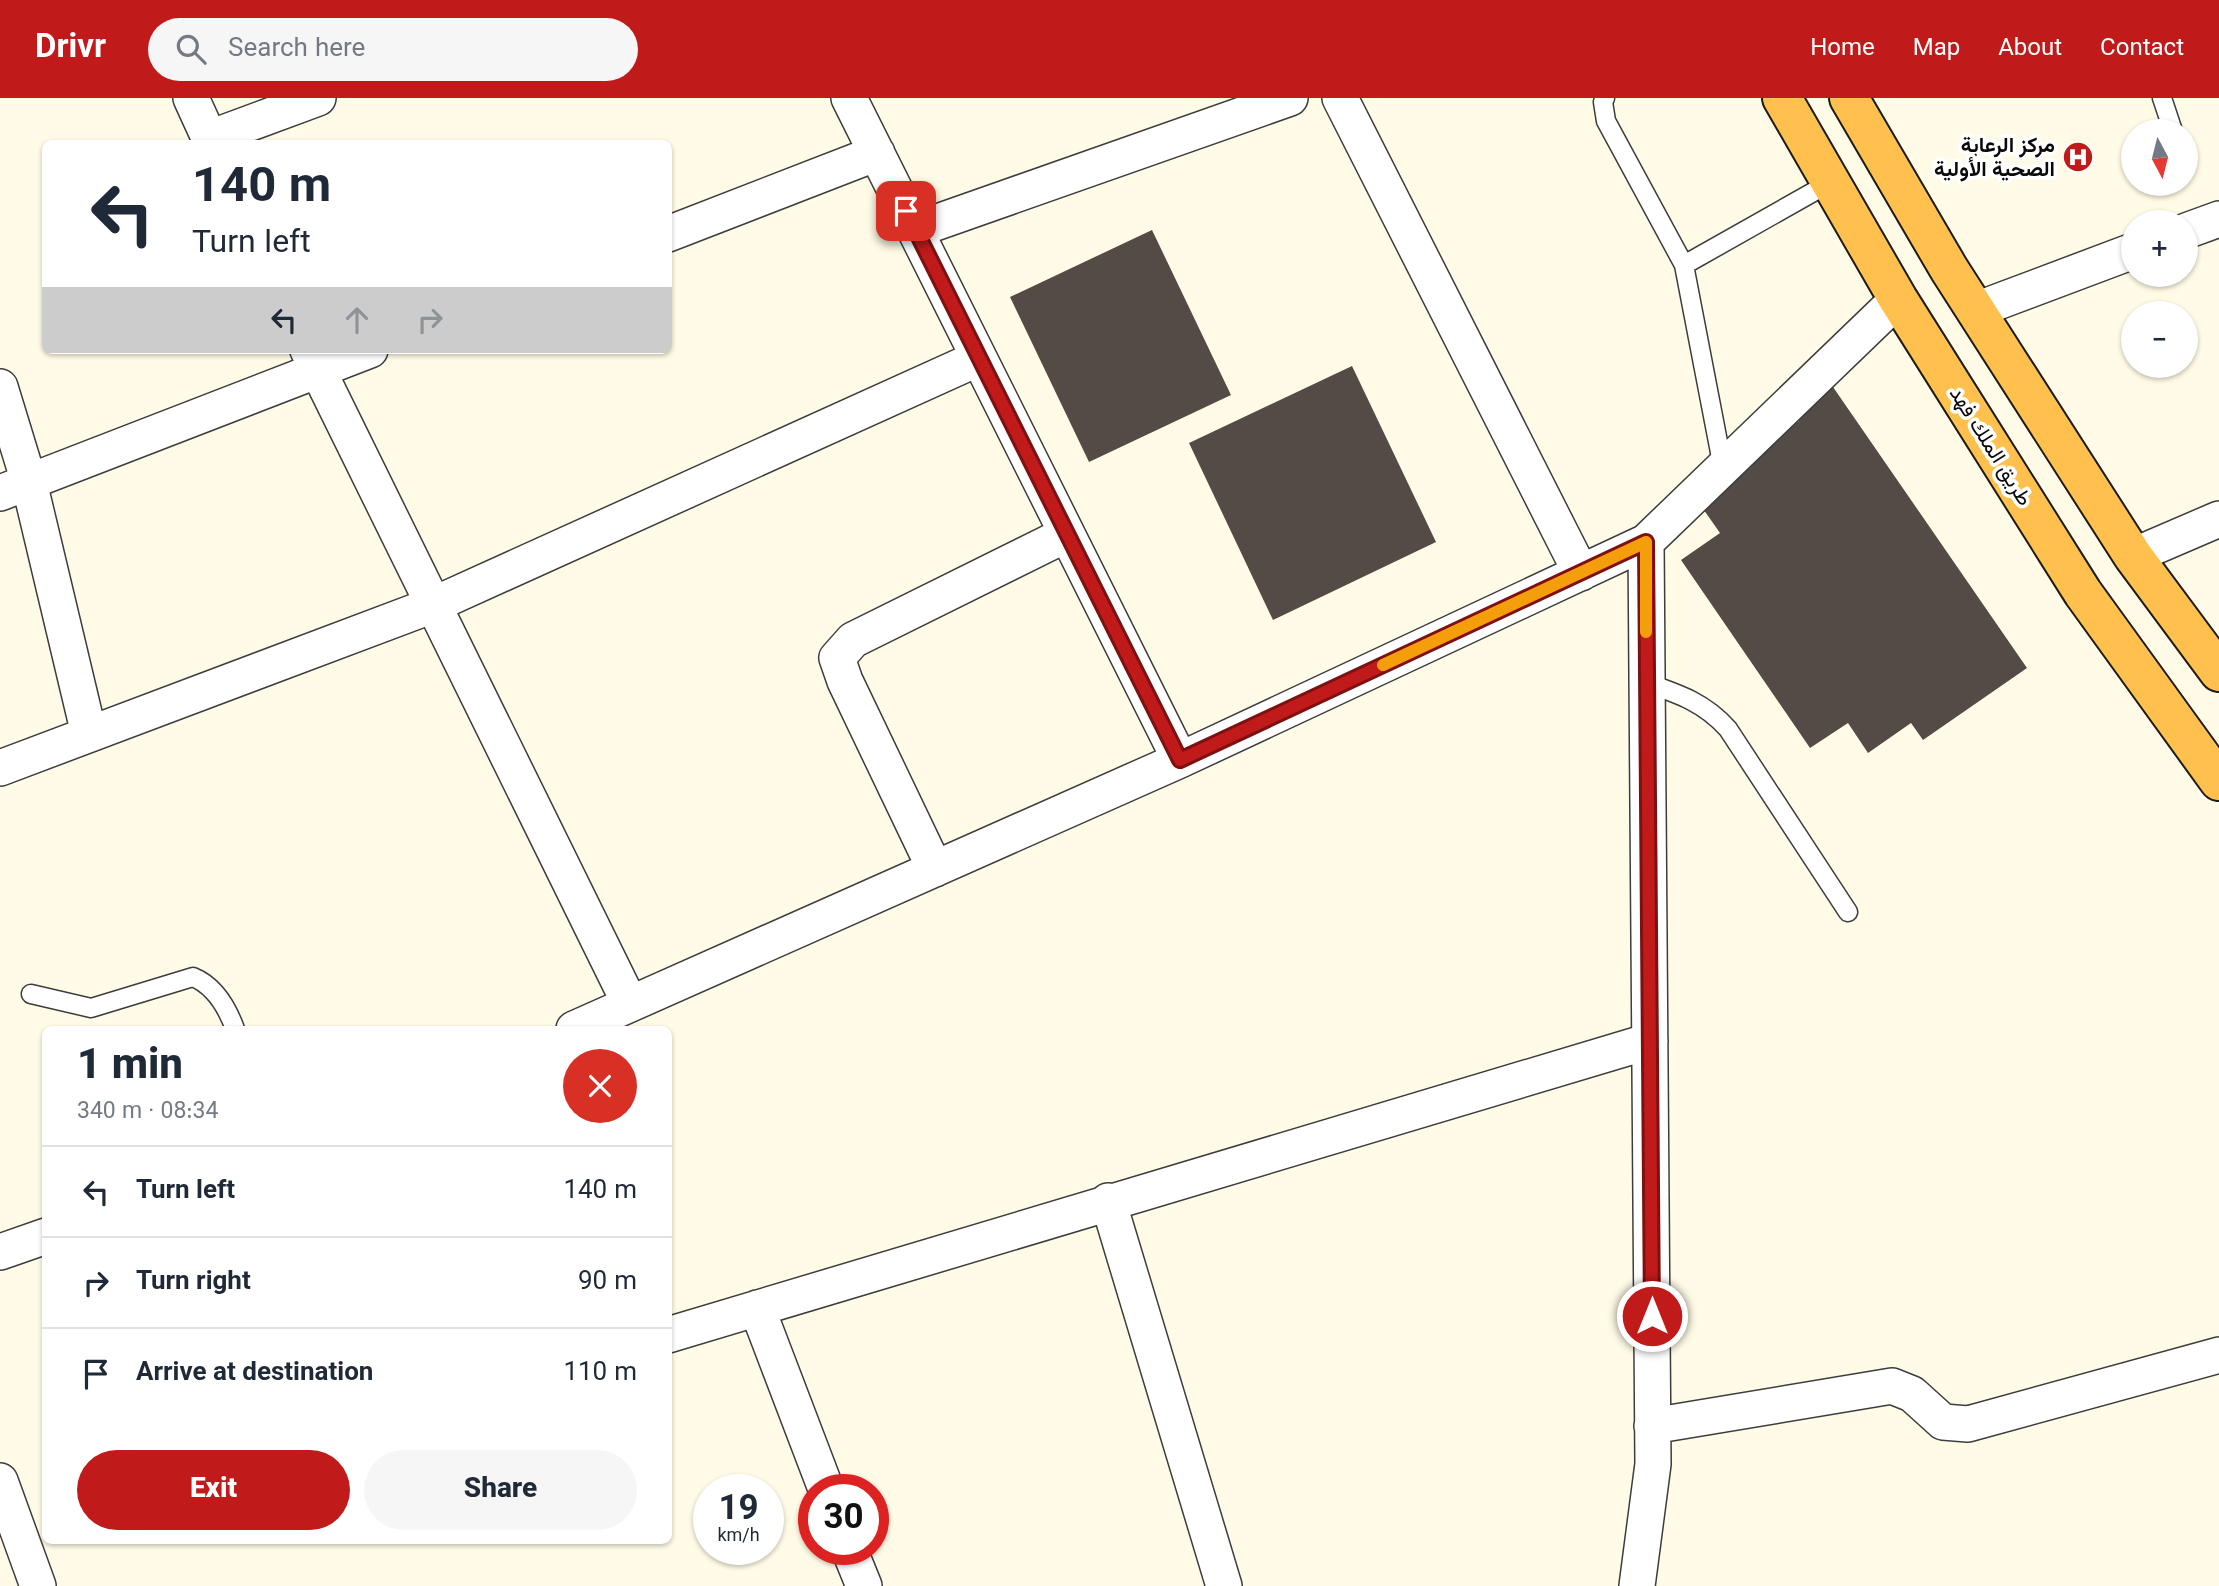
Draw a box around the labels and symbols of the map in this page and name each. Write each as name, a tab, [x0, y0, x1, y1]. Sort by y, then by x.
north arrow	[2121, 119, 2198, 196]
place label: مركز الرعاية الصحية الأولية	[1934, 130, 2055, 187]
hospital icon: مركز الرعاية الصحية الأولية	[2061, 140, 2095, 174]
pin	[876, 181, 936, 241]
street label: طريق الملك فهد	[1940, 380, 2040, 513]
position arrow	[1615, 1279, 1689, 1353]
speed limit sign: 30	[798, 1474, 889, 1565]

